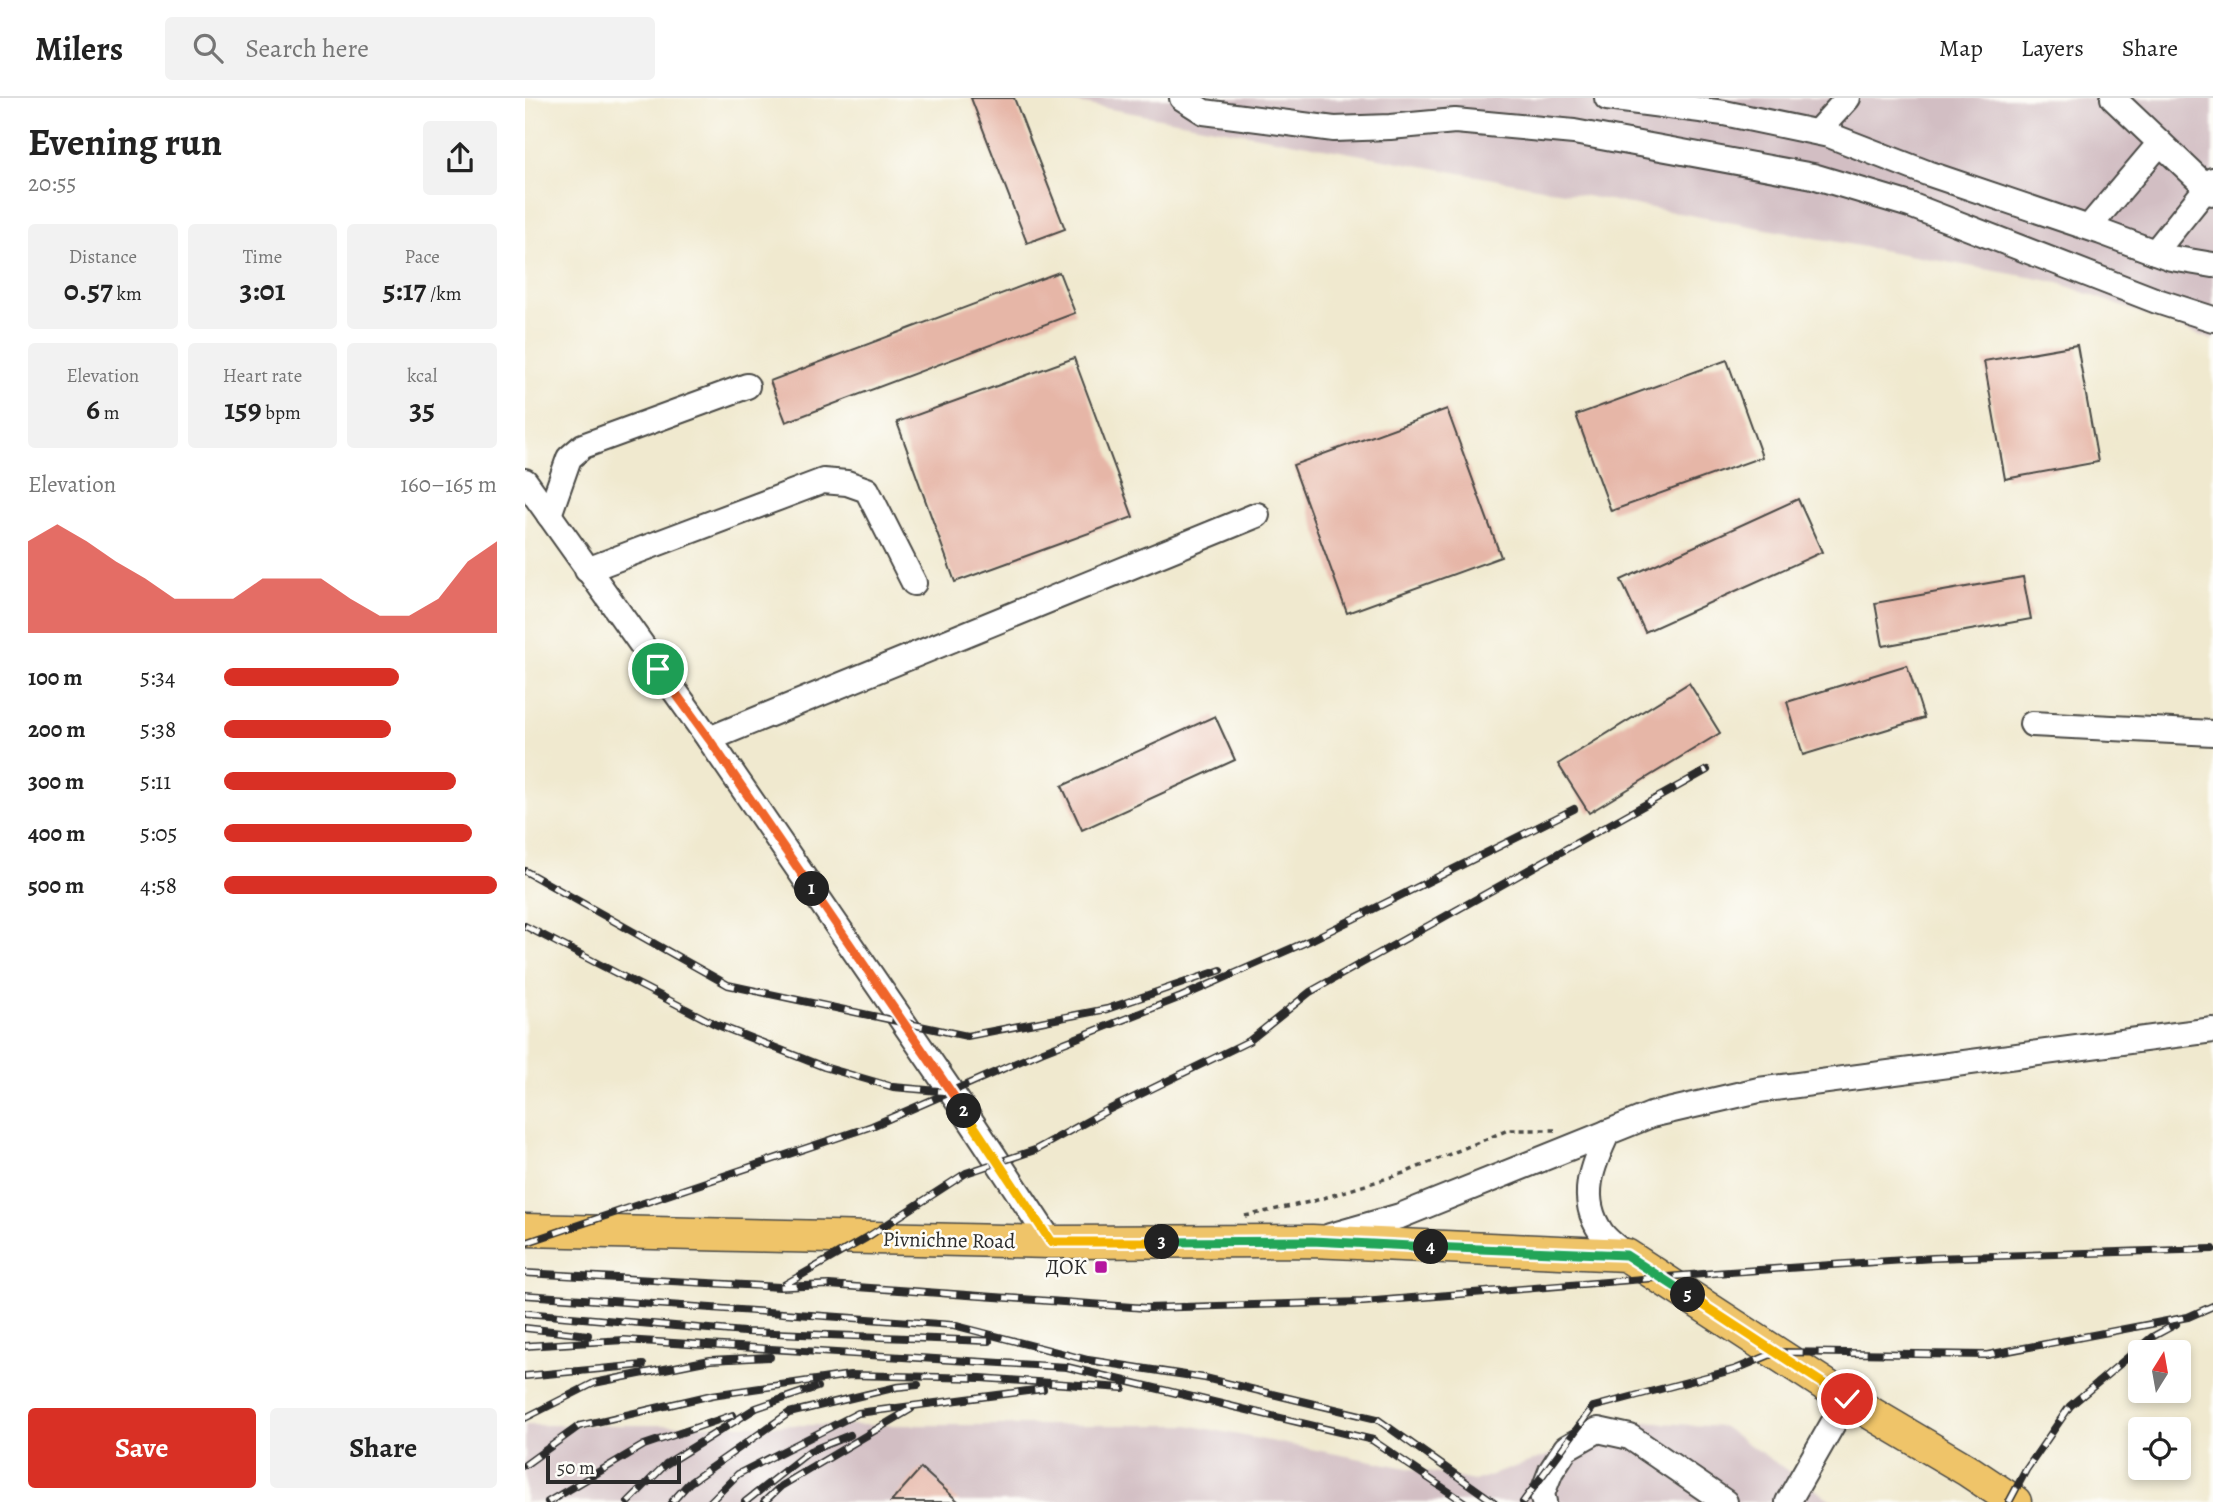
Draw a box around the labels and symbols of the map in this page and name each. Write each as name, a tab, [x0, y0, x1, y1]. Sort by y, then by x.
pin	[628, 639, 688, 699]
pin: 1	[795, 872, 829, 906]
pin: 2	[947, 1094, 982, 1128]
pin: 3	[1145, 1224, 1179, 1260]
street label: Pivnichne Road	[882, 1225, 1016, 1255]
pin: 4	[1413, 1230, 1448, 1264]
place label: ДОК	[1046, 1253, 1088, 1281]
marker: ДОК	[1093, 1259, 1109, 1275]
pin: 5	[1671, 1278, 1705, 1312]
north arrow	[2128, 1340, 2191, 1404]
pin	[1817, 1369, 1877, 1429]
scale bar	[546, 1453, 681, 1485]

